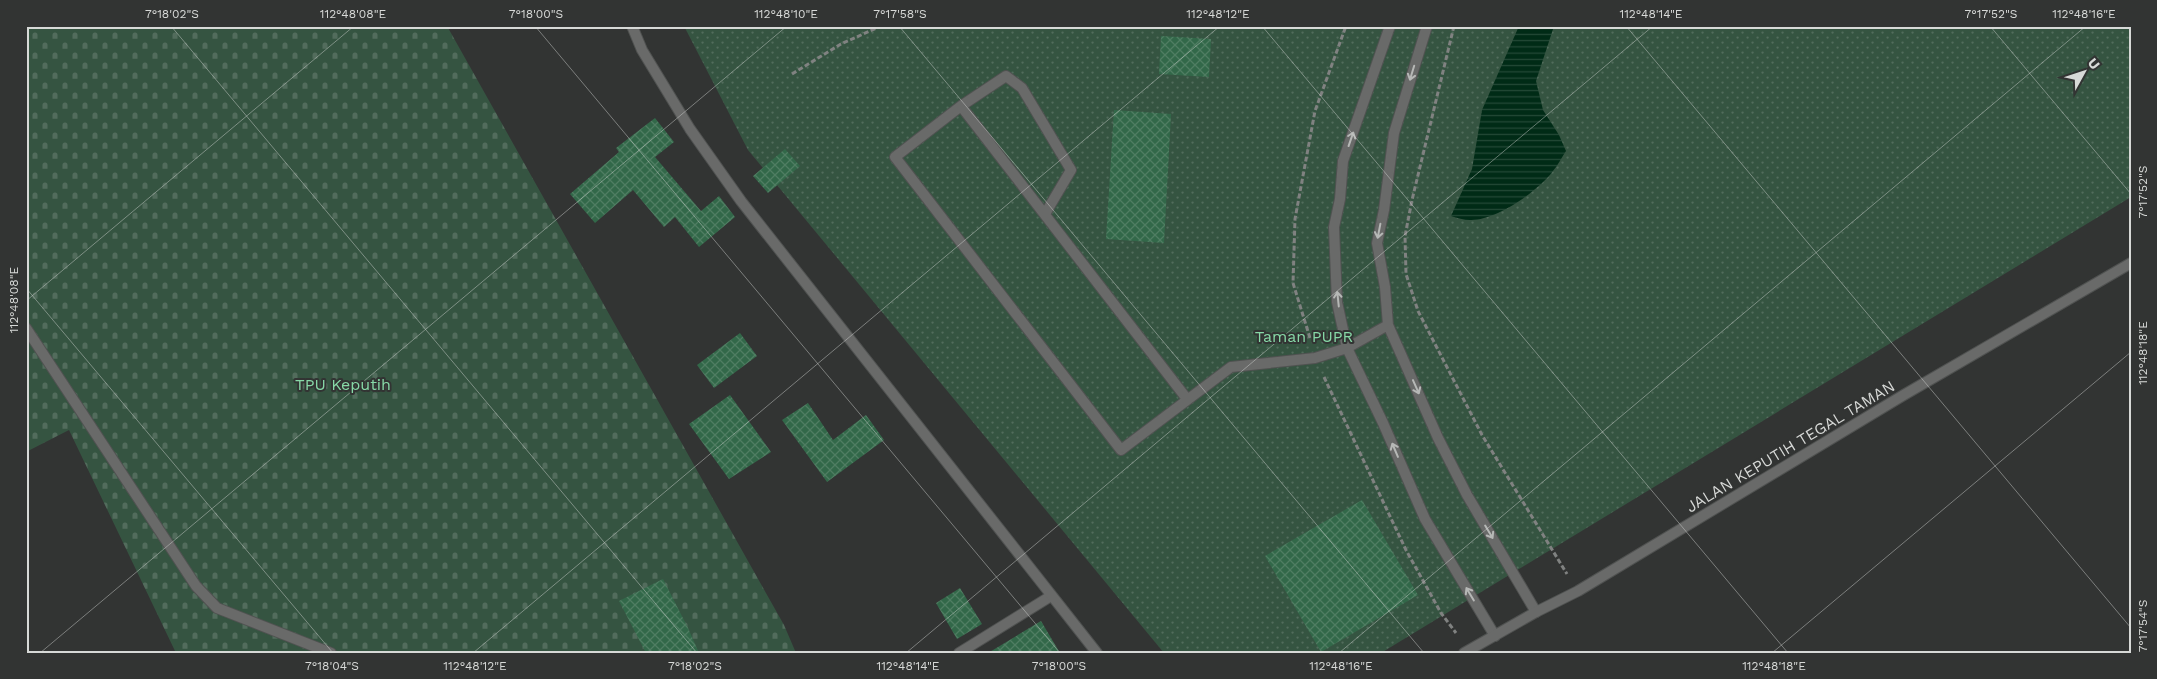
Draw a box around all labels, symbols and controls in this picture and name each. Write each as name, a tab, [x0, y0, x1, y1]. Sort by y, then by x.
text: 7°18'02"S	[145, 7, 199, 21]
text: 112°48'08"E	[320, 7, 387, 21]
text: 7°18'00"S	[509, 7, 563, 21]
text: 112°48'10"E	[754, 7, 818, 21]
text: 7°17'58"S	[873, 7, 927, 21]
text: 112°48'12"E	[1186, 7, 1250, 21]
text: 112°48'14"E	[1619, 7, 1683, 21]
text: 7°17'52"S	[1965, 7, 2017, 21]
text: 112°48'16"E	[2052, 7, 2116, 21]
north arrow	[2060, 48, 2110, 98]
text: U	[2085, 55, 2103, 73]
one-way arrow	[1407, 64, 1417, 80]
one-way arrow	[1347, 132, 1356, 147]
text: 7°17'52"S	[2136, 166, 2150, 218]
one-way arrow	[1374, 223, 1384, 239]
text: 112°48'08"E	[7, 266, 21, 333]
one-way arrow	[1333, 292, 1343, 308]
text: 112°48'18"E	[2136, 321, 2150, 385]
park label: Taman PUPR	[1255, 327, 1353, 346]
park label: TPU Keputih	[295, 375, 391, 394]
street label: JALAN KEPUTIH TEGAL TAMAN	[1682, 376, 1898, 516]
one-way arrow	[1411, 379, 1421, 394]
one-way arrow	[1390, 443, 1400, 458]
one-way arrow	[1484, 524, 1494, 538]
one-way arrow	[1465, 588, 1475, 602]
text: 7°17'54"S	[2136, 600, 2150, 652]
text: 7°18'04"S	[305, 659, 359, 673]
text: 112°48'12"E	[443, 659, 507, 673]
text: 7°18'02"S	[668, 659, 722, 673]
text: 112°48'14"E	[876, 659, 940, 673]
text: 7°18'00"S	[1032, 659, 1086, 673]
text: 112°48'16"E	[1309, 659, 1373, 673]
text: 112°48'18"E	[1742, 659, 1806, 673]

